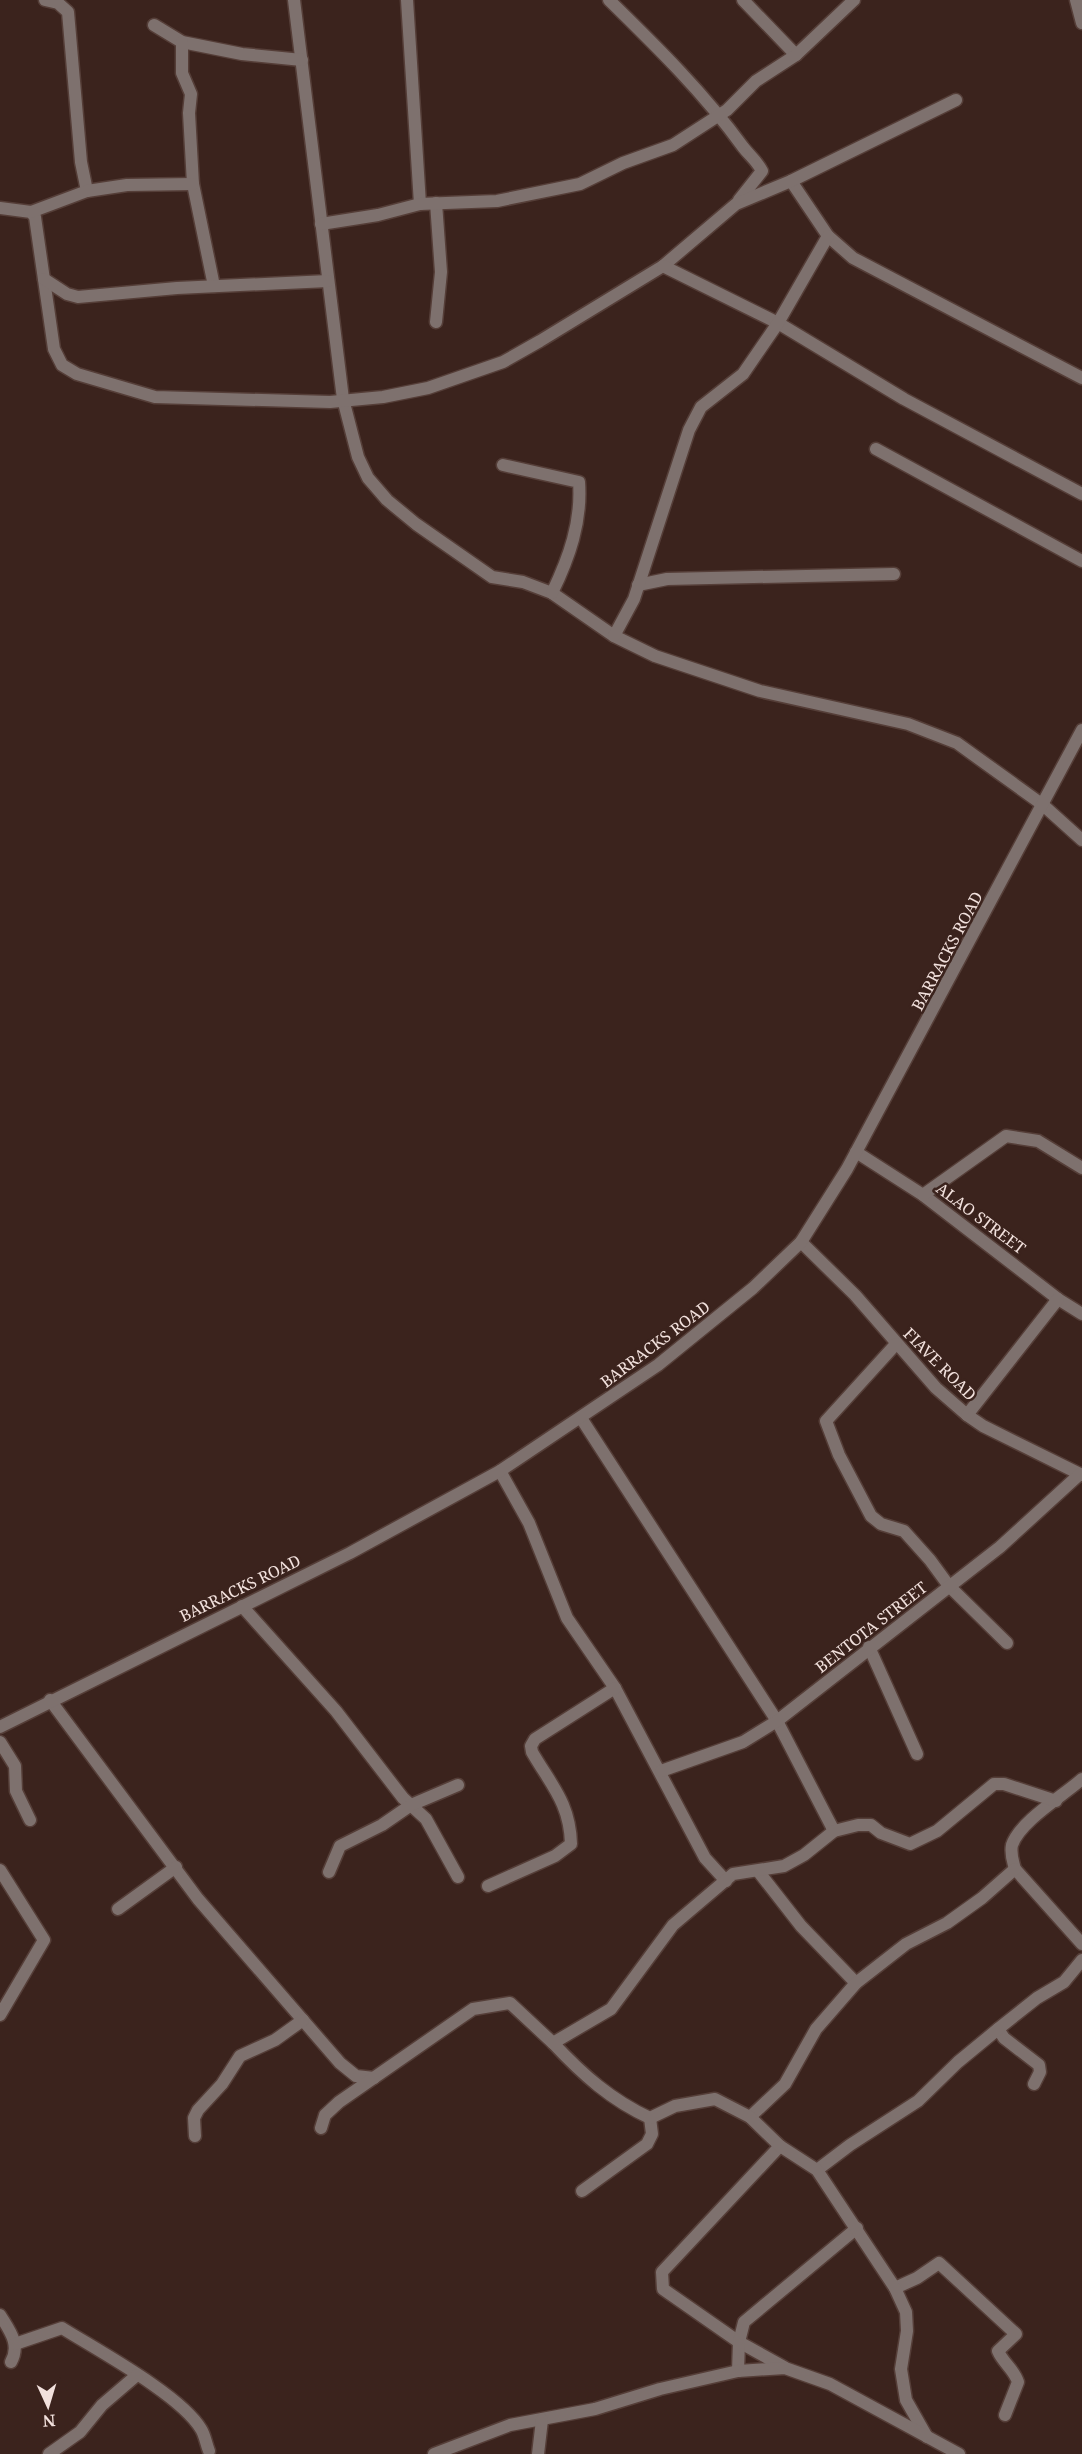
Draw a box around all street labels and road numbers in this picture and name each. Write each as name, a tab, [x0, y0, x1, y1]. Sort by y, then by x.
street label: BARRACKS ROAD	[906, 888, 988, 1014]
street label: ALAO STREET	[932, 1177, 1030, 1259]
street label: BARRACKS ROAD	[596, 1296, 714, 1392]
street label: FIAVE ROAD	[899, 1323, 981, 1405]
street label: BARRACKS ROAD	[176, 1549, 304, 1627]
street label: BENTOTA STREET	[810, 1576, 932, 1678]

